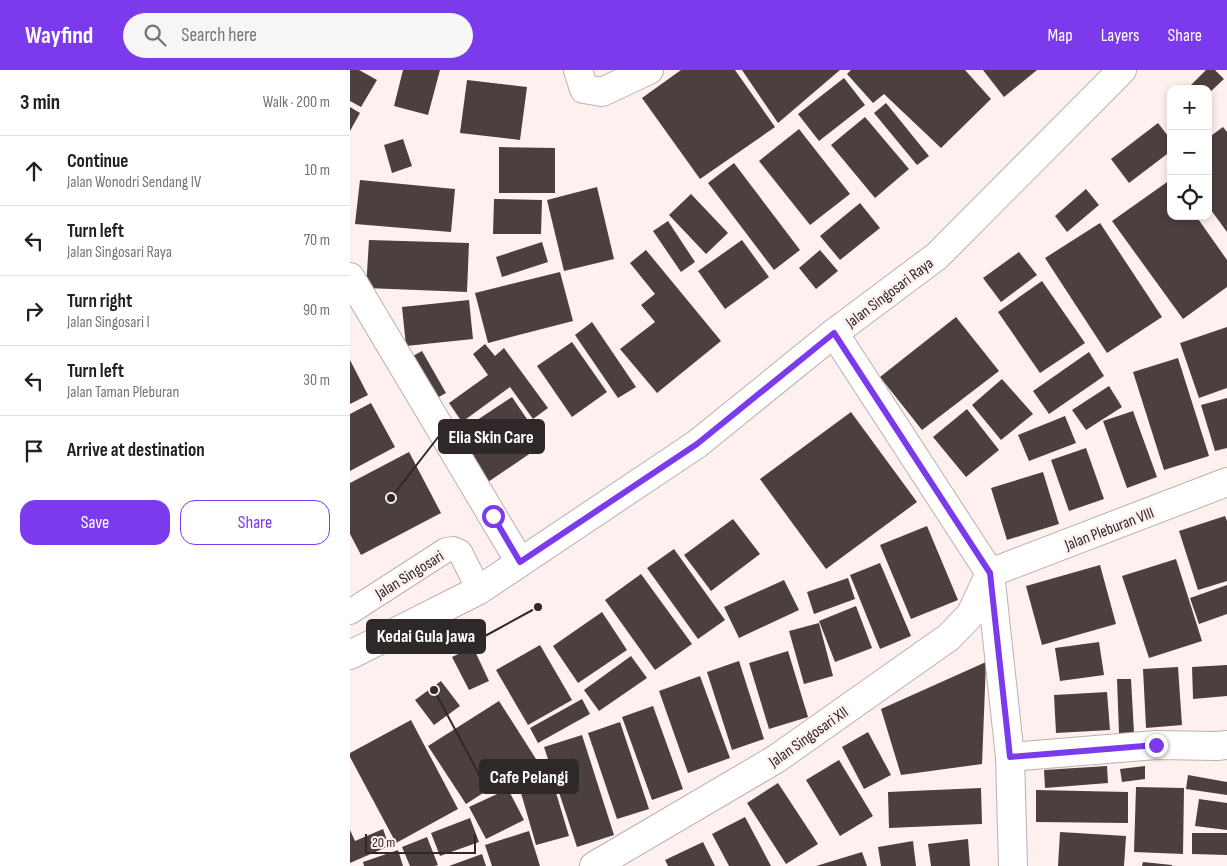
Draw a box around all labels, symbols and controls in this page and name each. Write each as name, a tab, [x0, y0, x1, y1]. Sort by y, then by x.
search box	[123, 13, 473, 58]
text: Wayfind	[25, 21, 93, 50]
icon: search	[141, 21, 169, 49]
text: Search here	[181, 24, 257, 47]
text: Map	[1048, 25, 1073, 46]
text: Layers	[1101, 25, 1140, 46]
text: Share	[1168, 25, 1202, 46]
map controls	[1167, 85, 1212, 220]
button: +	[1167, 85, 1212, 130]
text: 3 min	[20, 90, 60, 115]
text: Walk · 200 m	[263, 93, 330, 112]
button: −	[1167, 130, 1212, 175]
text: Continue	[67, 150, 128, 173]
icon: ahead	[20, 157, 48, 185]
text: 10 m	[304, 161, 330, 180]
text: Jalan Wonodri Sendang IV	[67, 173, 201, 192]
button: locate	[1167, 175, 1212, 220]
text: Turn left	[67, 220, 124, 243]
icon: left	[20, 227, 48, 255]
text: 70 m	[304, 231, 330, 250]
text: Jalan Singosari Raya	[67, 243, 172, 262]
street label: Jalan Singosari Raya	[842, 254, 938, 333]
text: Turn right	[67, 290, 132, 313]
icon: right	[20, 297, 48, 325]
text: 90 m	[303, 301, 330, 320]
text: Jalan Singosari I	[67, 313, 150, 332]
text: Turn left	[67, 360, 124, 383]
icon: left	[20, 367, 48, 395]
text: 30 m	[303, 371, 330, 390]
text: Jalan Taman Pleburan	[67, 383, 179, 402]
callout: Elia Skin Care	[439, 420, 544, 453]
text: Elia Skin Care	[448, 427, 534, 448]
icon: arrive	[20, 437, 48, 465]
text: Arrive at destination	[67, 439, 205, 462]
button: Save	[20, 500, 170, 545]
button: Share	[180, 500, 330, 545]
street label: Jalan Pleburan VIII	[1061, 504, 1157, 556]
route start	[482, 505, 505, 528]
street label: Jalan Singosari	[371, 547, 447, 604]
callout: Kedai Gula Jawa	[367, 620, 485, 653]
text: Kedai Gula Jawa	[377, 626, 475, 647]
street label: Jalan Singosari XII	[765, 703, 852, 772]
route end	[1145, 734, 1168, 757]
callout: Cafe Pelangi	[480, 760, 578, 793]
text: Cafe Pelangi	[490, 767, 568, 788]
scale bar	[365, 831, 476, 854]
text: 20 m	[372, 834, 395, 851]

